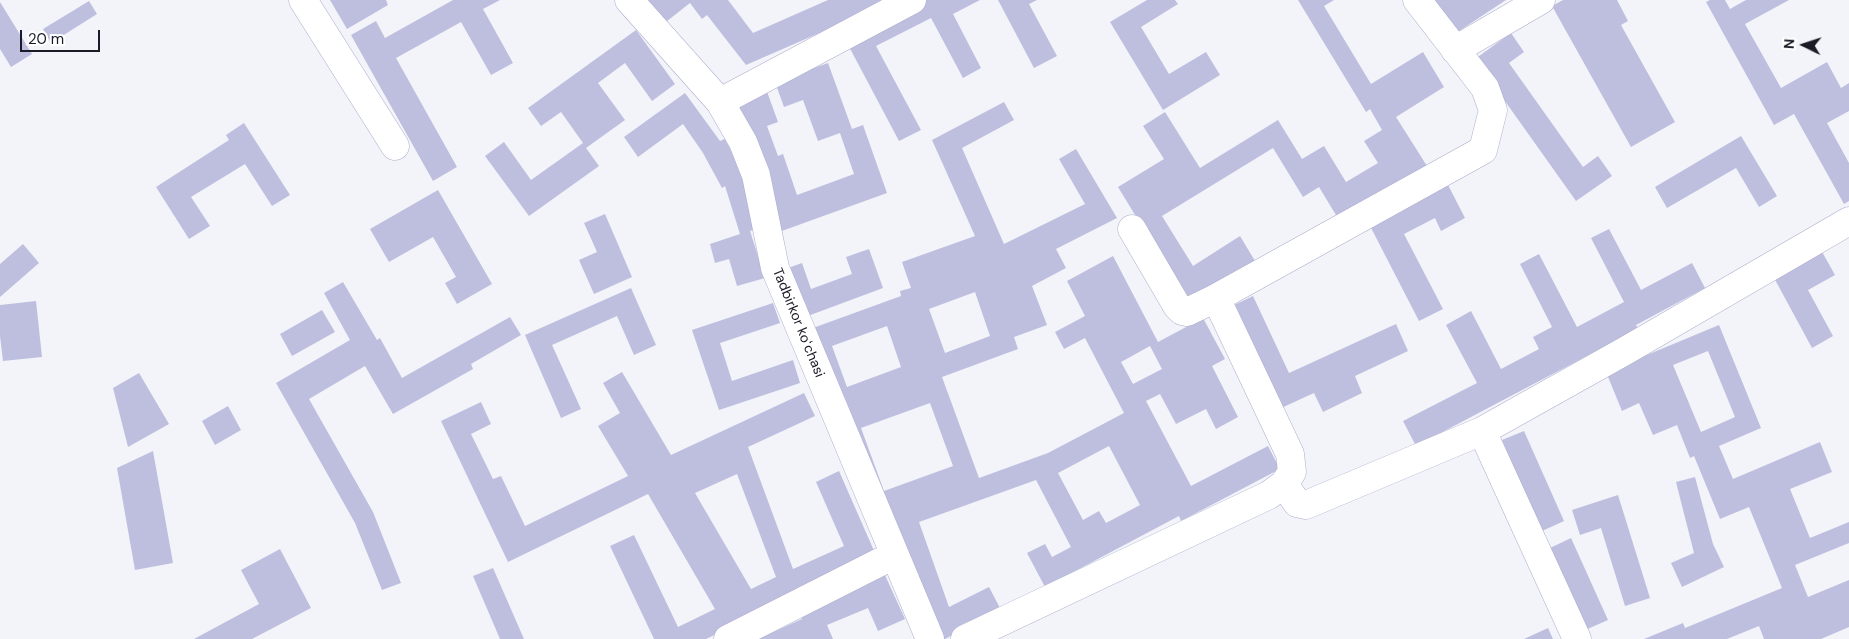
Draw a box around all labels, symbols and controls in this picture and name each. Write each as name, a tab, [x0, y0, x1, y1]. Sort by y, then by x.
scale bar	[22, 20, 102, 52]
north arrow	[1779, 20, 1829, 70]
text: 20 m	[28, 29, 64, 49]
text: N	[1780, 38, 1798, 50]
street label: Tadbirkor koʻchasi	[768, 266, 828, 380]

